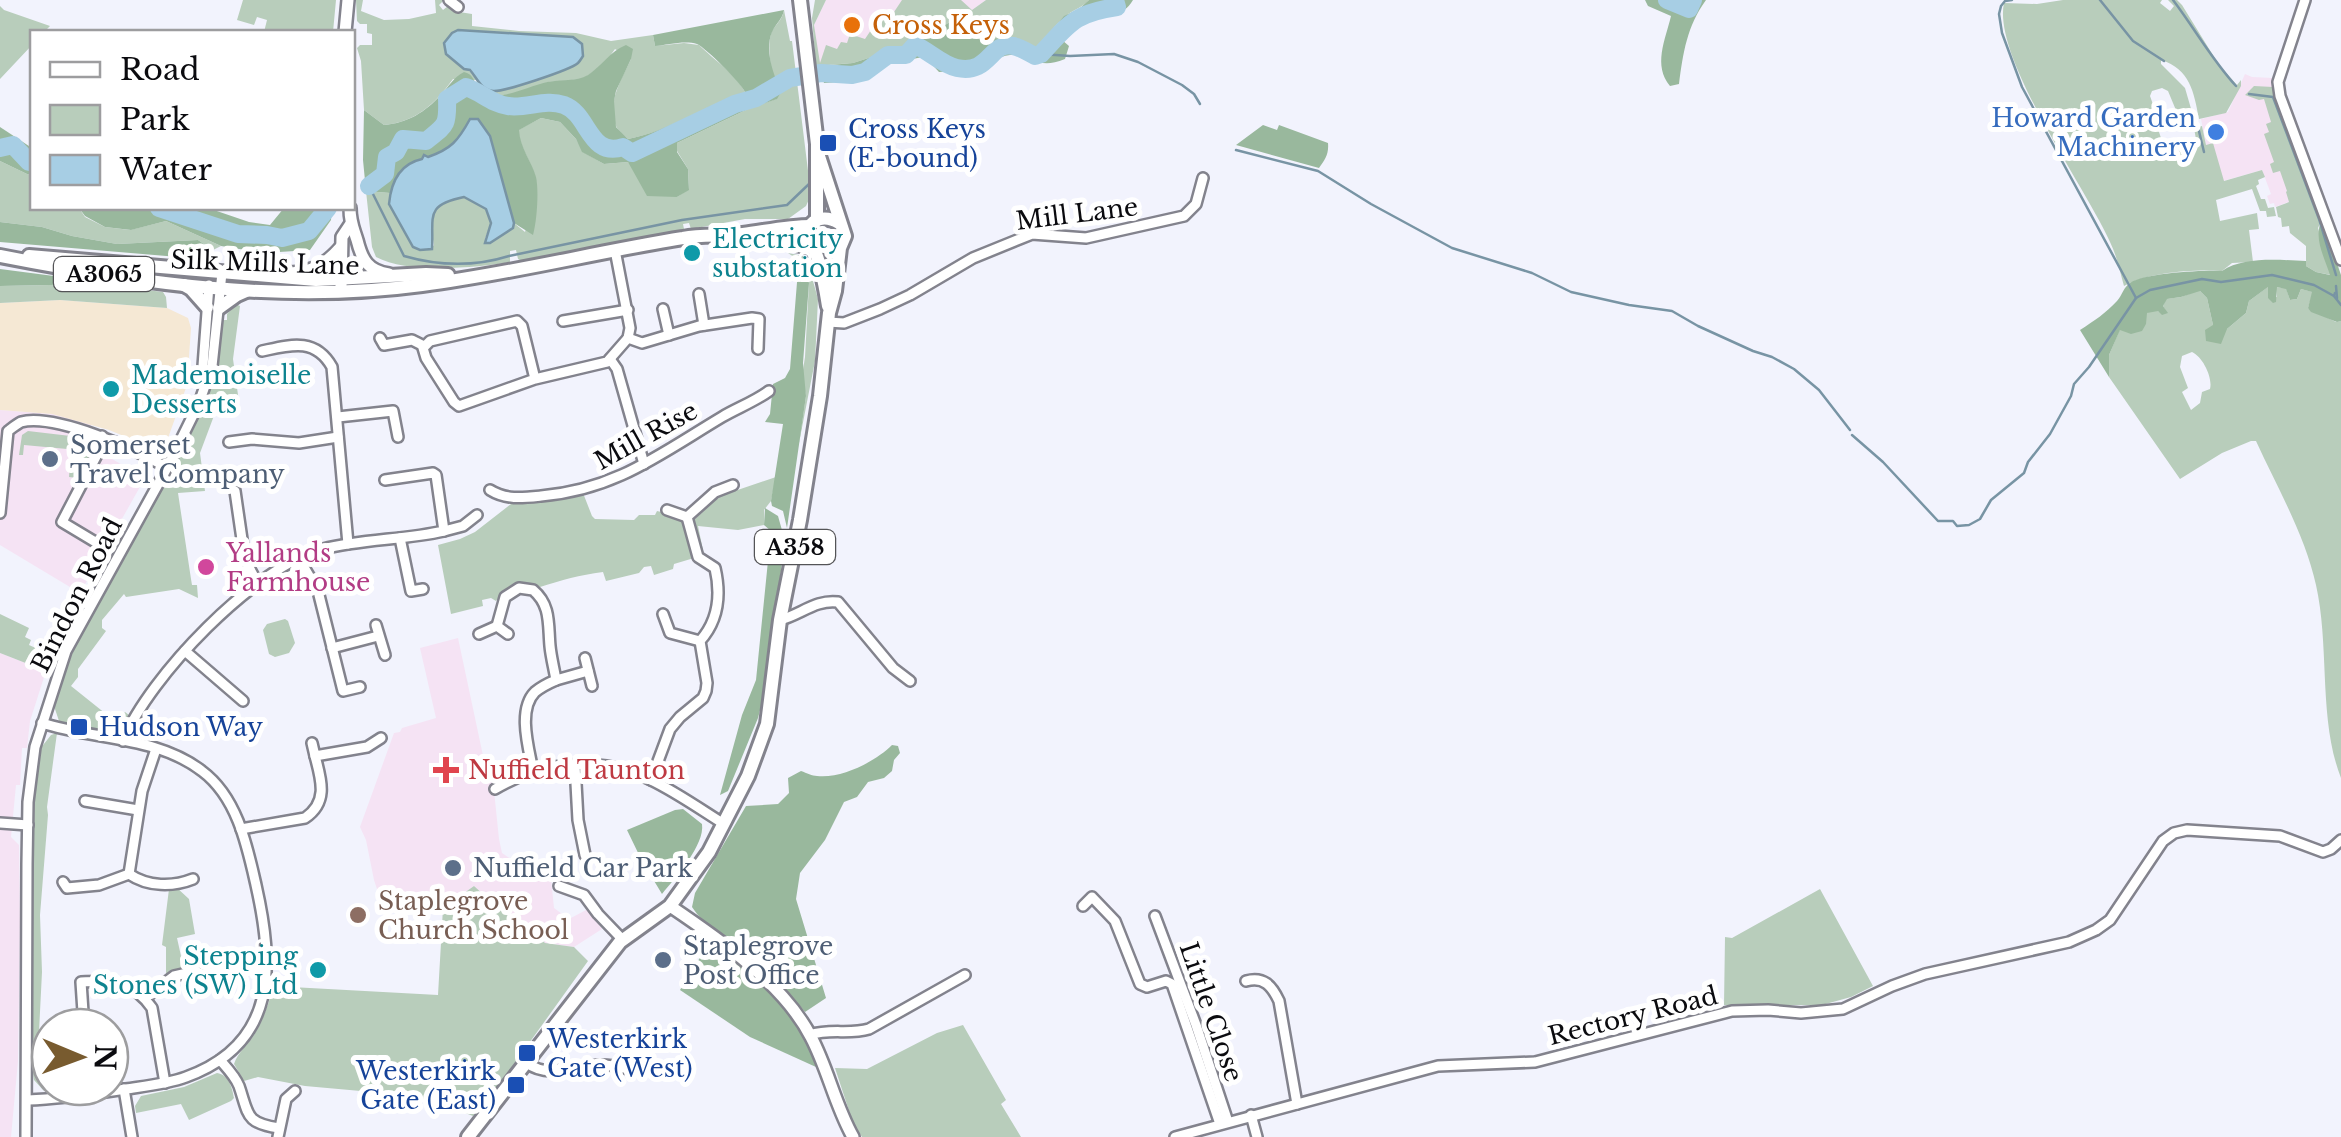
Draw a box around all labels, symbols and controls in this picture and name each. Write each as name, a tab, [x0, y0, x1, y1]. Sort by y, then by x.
place label: Cross Keys	[872, 10, 1010, 41]
marker: Cross Keys	[841, 14, 863, 36]
legend	[30, 30, 355, 210]
text: Road	[120, 51, 200, 88]
text: Park	[120, 101, 190, 138]
place label: Howard Garden Machinery	[1991, 103, 2196, 163]
place label: Cross Keys (E-bound)	[848, 114, 986, 174]
marker: Howard Garden Machinery	[2205, 121, 2227, 143]
marker: Cross Keys (E-bound)	[817, 132, 839, 154]
text: Water	[119, 151, 213, 188]
street label: Mill Lane	[1014, 191, 1140, 237]
place label: Electricity substation	[712, 224, 843, 284]
marker: Electricity substation	[681, 242, 703, 264]
street label: Silk Mills Lane	[170, 244, 360, 282]
road number: A3065	[54, 257, 154, 291]
place label: Mademoiselle Desserts	[131, 360, 311, 420]
marker: Mademoiselle Desserts	[100, 378, 122, 400]
street label: Mill Rise	[589, 395, 703, 477]
place label: Somerset Travel Company	[70, 430, 285, 490]
marker: Somerset Travel Company	[39, 448, 61, 470]
street label: Bindon Road	[25, 513, 129, 677]
road number: A358	[755, 530, 835, 564]
place label: Yallands Farmhouse	[225, 538, 370, 598]
marker: Yallands Farmhouse	[195, 556, 217, 578]
place label: Hudson Way	[99, 712, 263, 743]
marker: Hudson Way	[68, 716, 90, 738]
place label: Nuffield Taunton	[468, 755, 685, 786]
marker: Nuffield Taunton	[433, 757, 459, 783]
place label: Nuffield Car Park	[473, 853, 694, 884]
marker: Nuffield Car Park	[442, 857, 464, 879]
place label: Staplegrove Church School	[378, 886, 569, 946]
marker: Staplegrove Church School	[347, 904, 369, 926]
place label: Staplegrove Post Office	[683, 931, 833, 991]
street label: Little Close	[1173, 938, 1249, 1086]
place label: Stepping Stones (SW) Ltd	[93, 941, 299, 1001]
marker: Staplegrove Post Office	[652, 949, 674, 971]
marker: Stepping Stones (SW) Ltd	[307, 959, 329, 981]
street label: Rectory Road	[1545, 980, 1721, 1052]
north arrow	[30, 1007, 130, 1107]
place label: Westerkirk Gate (West)	[546, 1024, 693, 1084]
marker: Westerkirk Gate (West)	[516, 1042, 538, 1064]
text: N	[87, 1044, 122, 1071]
place label: Westerkirk Gate (East)	[355, 1056, 497, 1116]
marker: Westerkirk Gate (East)	[505, 1074, 527, 1096]

